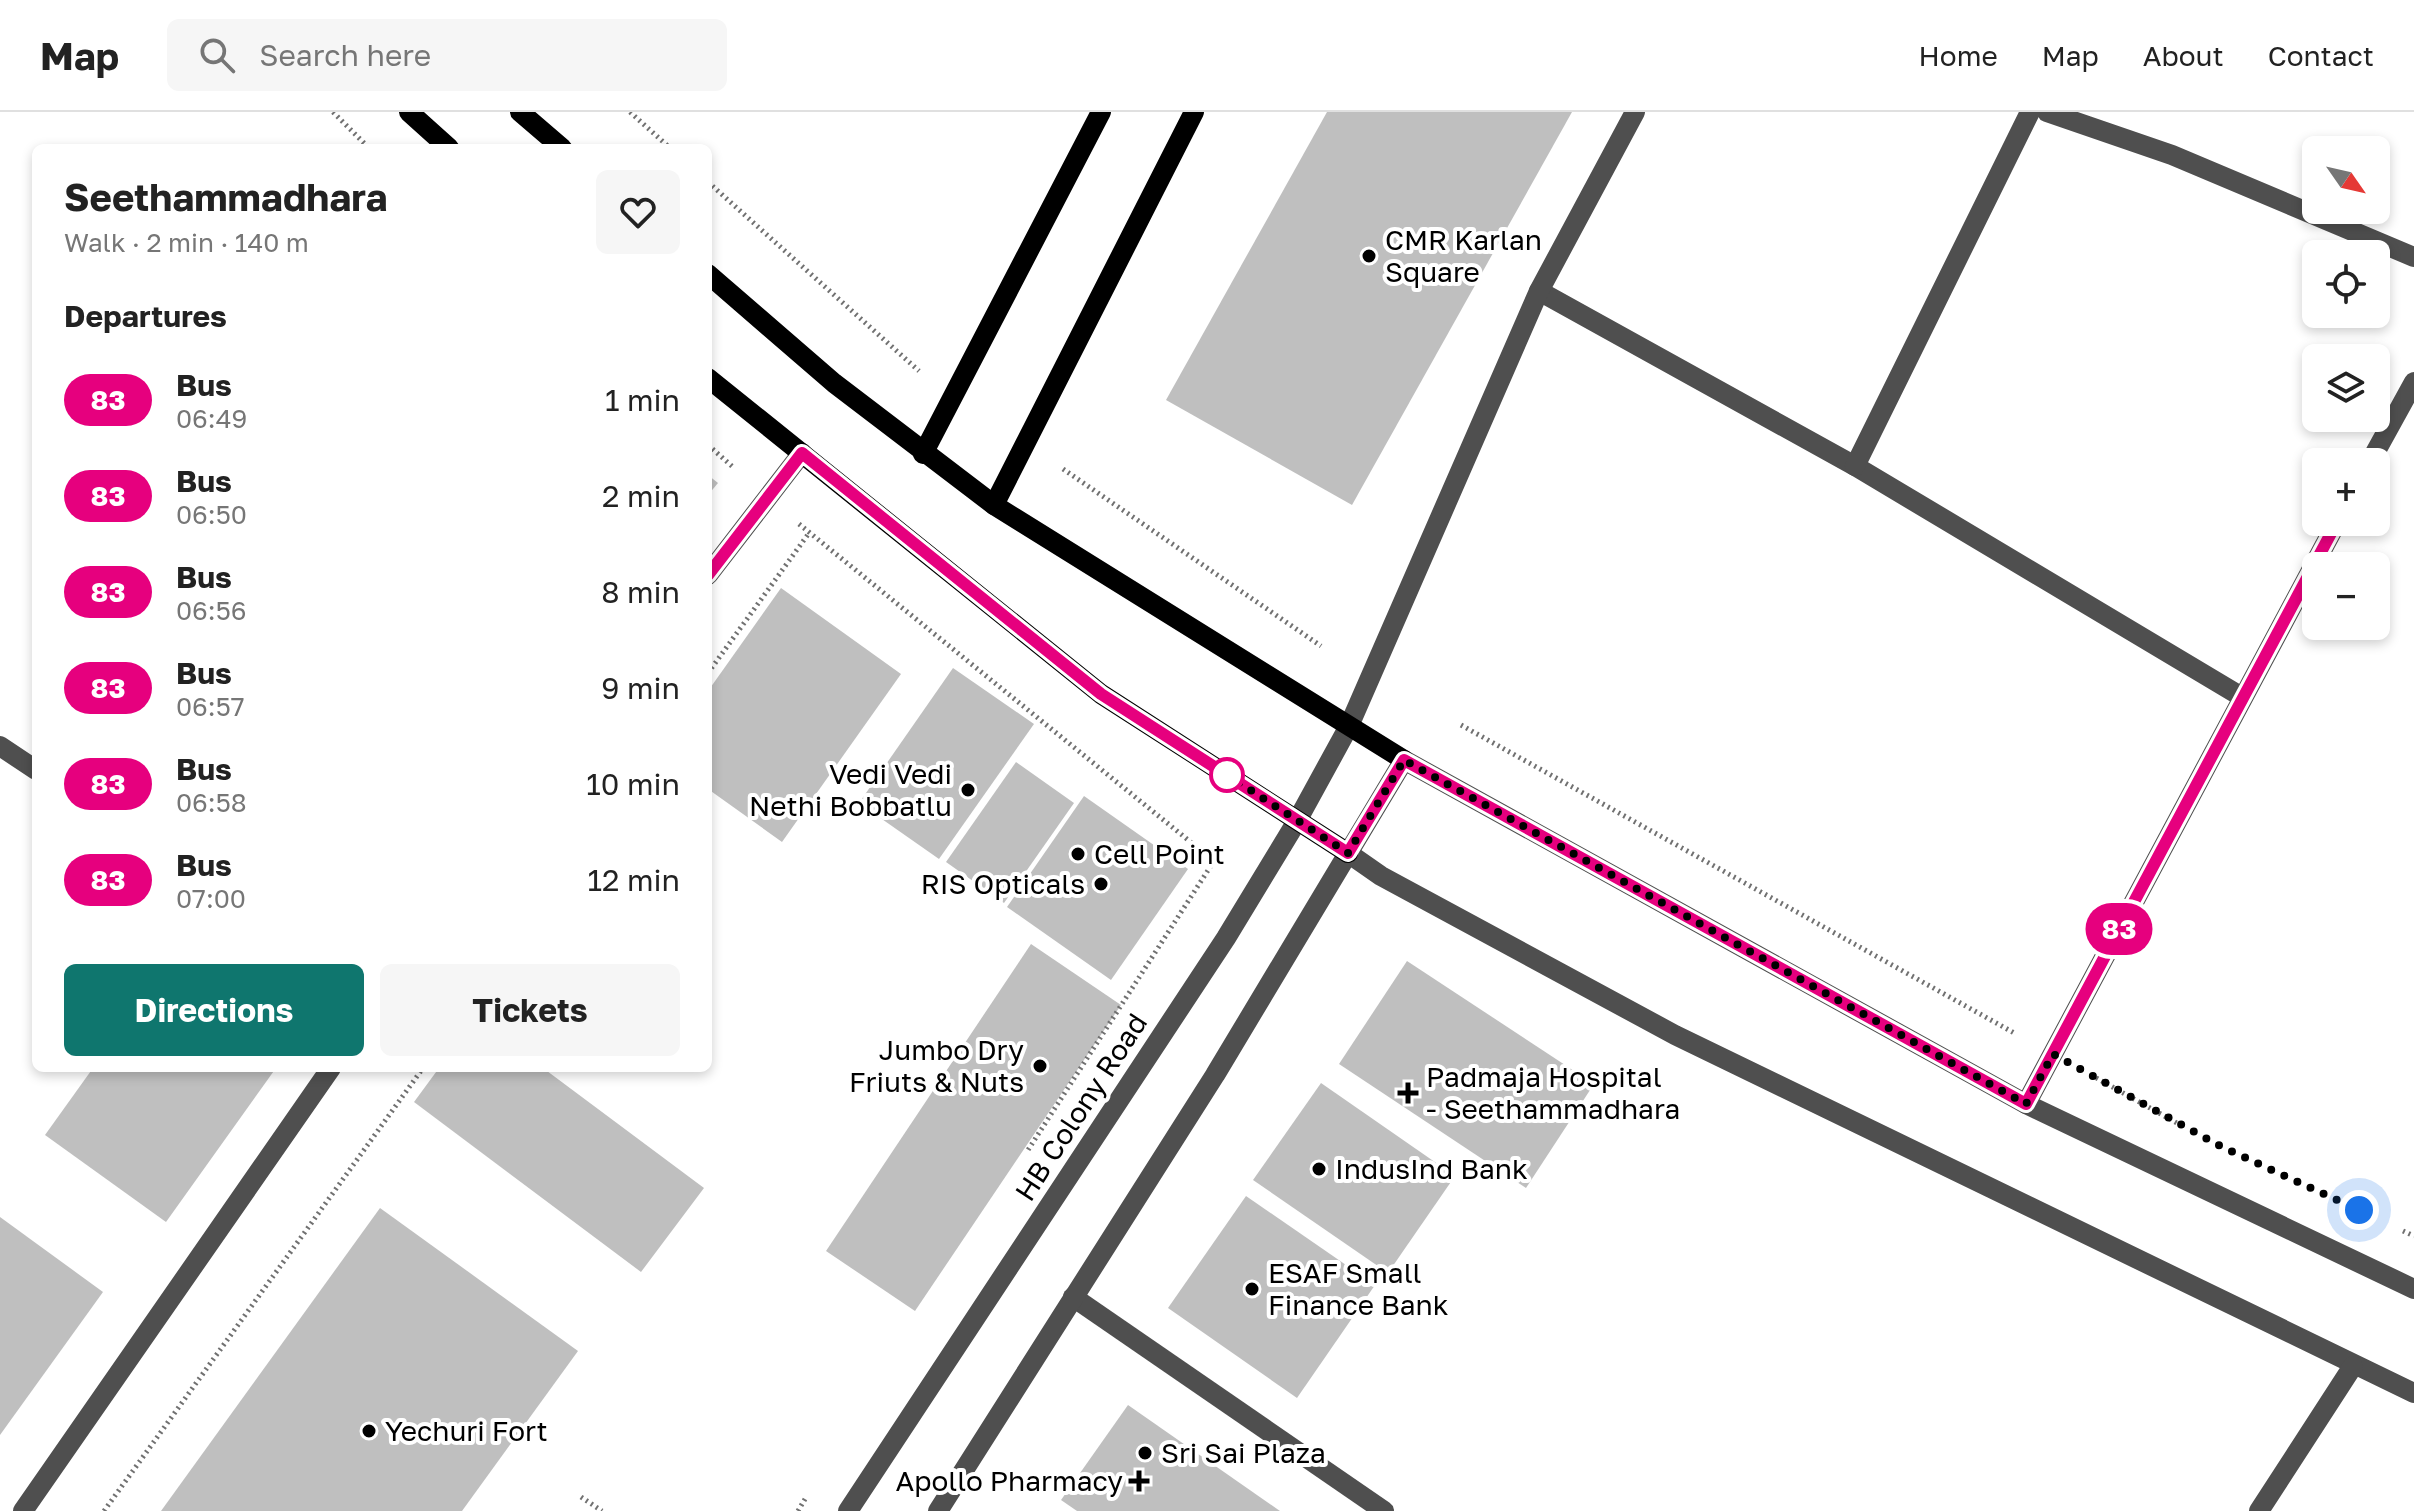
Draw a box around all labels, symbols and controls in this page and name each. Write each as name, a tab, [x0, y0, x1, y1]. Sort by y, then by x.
search box	[167, 19, 727, 91]
text: Map	[40, 33, 119, 78]
icon: search	[195, 33, 239, 77]
text: Search here	[259, 37, 431, 73]
text: Home	[1919, 39, 1998, 72]
text: Map	[2042, 39, 2099, 72]
text: About	[2143, 39, 2224, 72]
text: Contact	[2268, 39, 2374, 72]
north arrow	[2302, 136, 2390, 224]
map controls	[2302, 136, 2390, 640]
button: heart	[596, 170, 680, 254]
text: Seethammadhara	[64, 174, 388, 219]
place label: CMR Karlan Square	[1385, 223, 1542, 288]
text: Walk · 2 min · 140 m	[64, 227, 309, 258]
button: locate	[2302, 240, 2390, 328]
marker: CMR Karlan Square	[1360, 247, 1378, 265]
text: Departures	[64, 298, 227, 334]
button: layers	[2302, 344, 2390, 432]
text: Bus	[176, 367, 232, 403]
text: 1 min	[605, 382, 680, 418]
text: 83	[90, 383, 126, 416]
text: 06:49	[176, 403, 247, 434]
button: +	[2302, 448, 2390, 536]
text: Bus	[176, 463, 232, 499]
text: 2 min	[602, 478, 680, 514]
text: 83	[90, 479, 126, 512]
text: 06:50	[176, 499, 247, 530]
button: −	[2302, 552, 2390, 640]
text: Bus	[176, 559, 232, 595]
text: 8 min	[601, 574, 680, 610]
text: 83	[90, 575, 126, 608]
text: 06:56	[176, 595, 246, 626]
text: Bus	[176, 655, 232, 691]
text: 9 min	[601, 670, 680, 706]
text: 83	[90, 671, 126, 704]
text: 06:57	[176, 691, 245, 722]
text: Bus	[176, 751, 232, 787]
place label: Vedi Vedi Nethi Bobbatlu	[749, 757, 952, 822]
unlabelled marker	[1210, 758, 1244, 792]
text: 10 min	[586, 766, 680, 802]
text: 83	[90, 767, 126, 800]
marker: Vedi Vedi Nethi Bobbatlu	[959, 781, 977, 799]
text: 06:58	[176, 787, 247, 818]
place label: Cell Point	[1094, 837, 1225, 870]
marker: Cell Point	[1069, 845, 1087, 863]
text: Bus	[176, 847, 232, 883]
text: 12 min	[588, 862, 680, 898]
text: 83	[90, 863, 126, 896]
place label: RIS Opticals	[921, 867, 1085, 900]
marker: RIS Opticals	[1092, 875, 1110, 893]
text: 07:00	[176, 883, 246, 914]
line badge: 83	[2083, 903, 2155, 955]
text: 83	[2101, 912, 2137, 945]
button: Directions	[64, 964, 364, 1056]
button: Tickets	[380, 964, 680, 1056]
street label: HB Colony Road	[1008, 1007, 1153, 1206]
place label: Jumbo Dry Friuts & Nuts	[849, 1033, 1024, 1098]
marker: Jumbo Dry Friuts & Nuts	[1031, 1057, 1049, 1075]
place label: Padmaja Hospital - Seethammadhara	[1426, 1060, 1680, 1125]
marker: Padmaja Hospital - Seethammadhara	[1397, 1082, 1419, 1104]
place label: IndusInd Bank	[1335, 1152, 1528, 1185]
marker: IndusInd Bank	[1310, 1160, 1328, 1178]
your location	[2339, 1190, 2379, 1230]
place label: ESAF Small Finance Bank	[1268, 1256, 1449, 1321]
marker: ESAF Small Finance Bank	[1243, 1280, 1261, 1298]
place label: Yechuri Fort	[385, 1414, 548, 1447]
marker: Yechuri Fort	[360, 1422, 378, 1440]
place label: Sri Sai Plaza	[1161, 1436, 1326, 1469]
marker: Sri Sai Plaza	[1136, 1444, 1154, 1462]
place label: Apollo Pharmacy	[895, 1464, 1123, 1497]
marker: Apollo Pharmacy	[1130, 1472, 1148, 1490]

